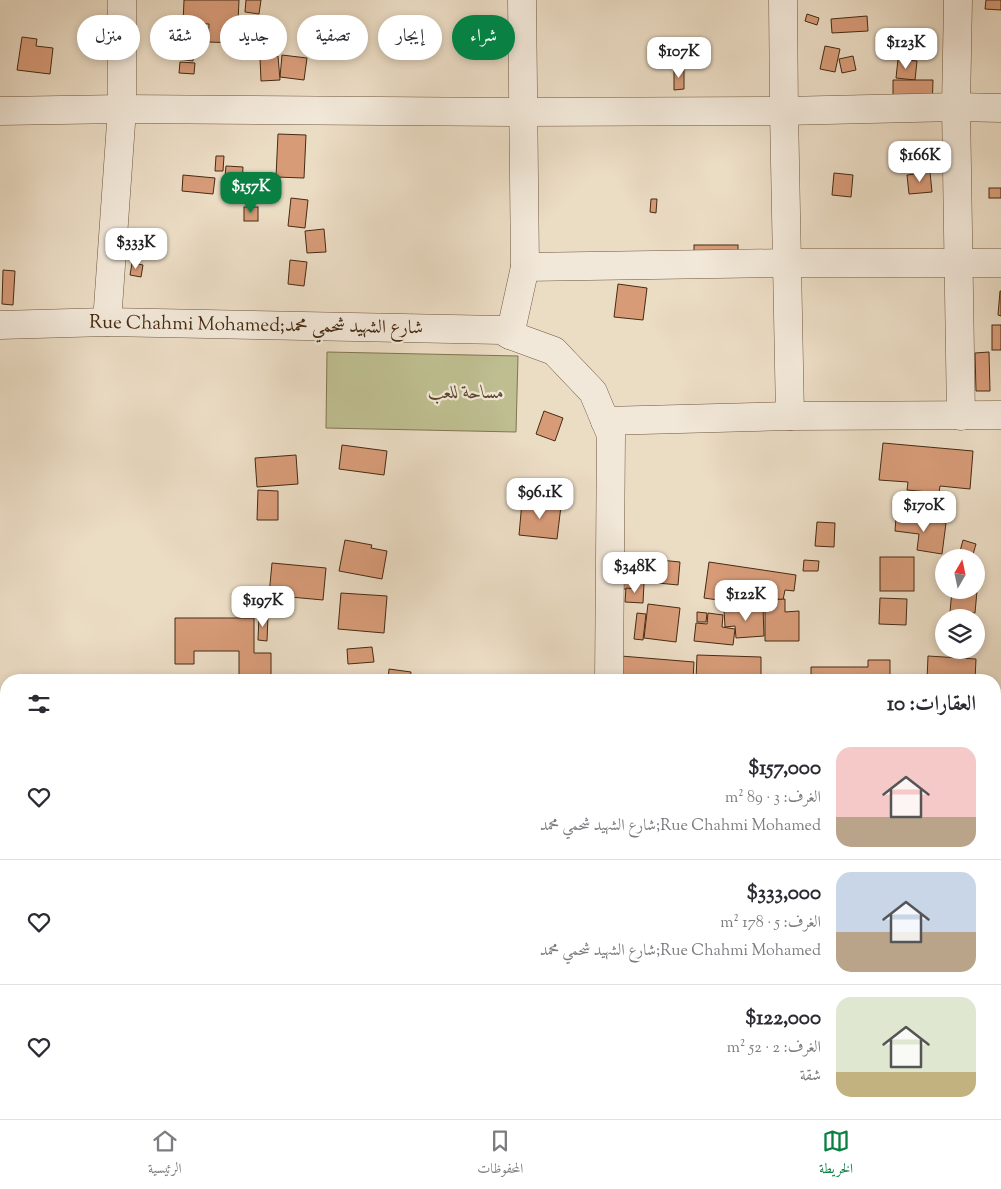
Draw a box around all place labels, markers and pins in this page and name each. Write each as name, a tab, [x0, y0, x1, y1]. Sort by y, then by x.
pin: $123K	[871, 28, 941, 70]
pin: $107K	[644, 36, 714, 79]
pin: $166K	[885, 140, 955, 183]
pin: $157K	[216, 172, 286, 214]
pin: $333K	[101, 228, 171, 270]
pin: $96.1K	[499, 478, 581, 520]
pin: $170K	[889, 490, 959, 533]
pin: $348K	[600, 552, 670, 594]
pin: $122K	[711, 580, 781, 622]
pin: $197K	[228, 586, 298, 628]

